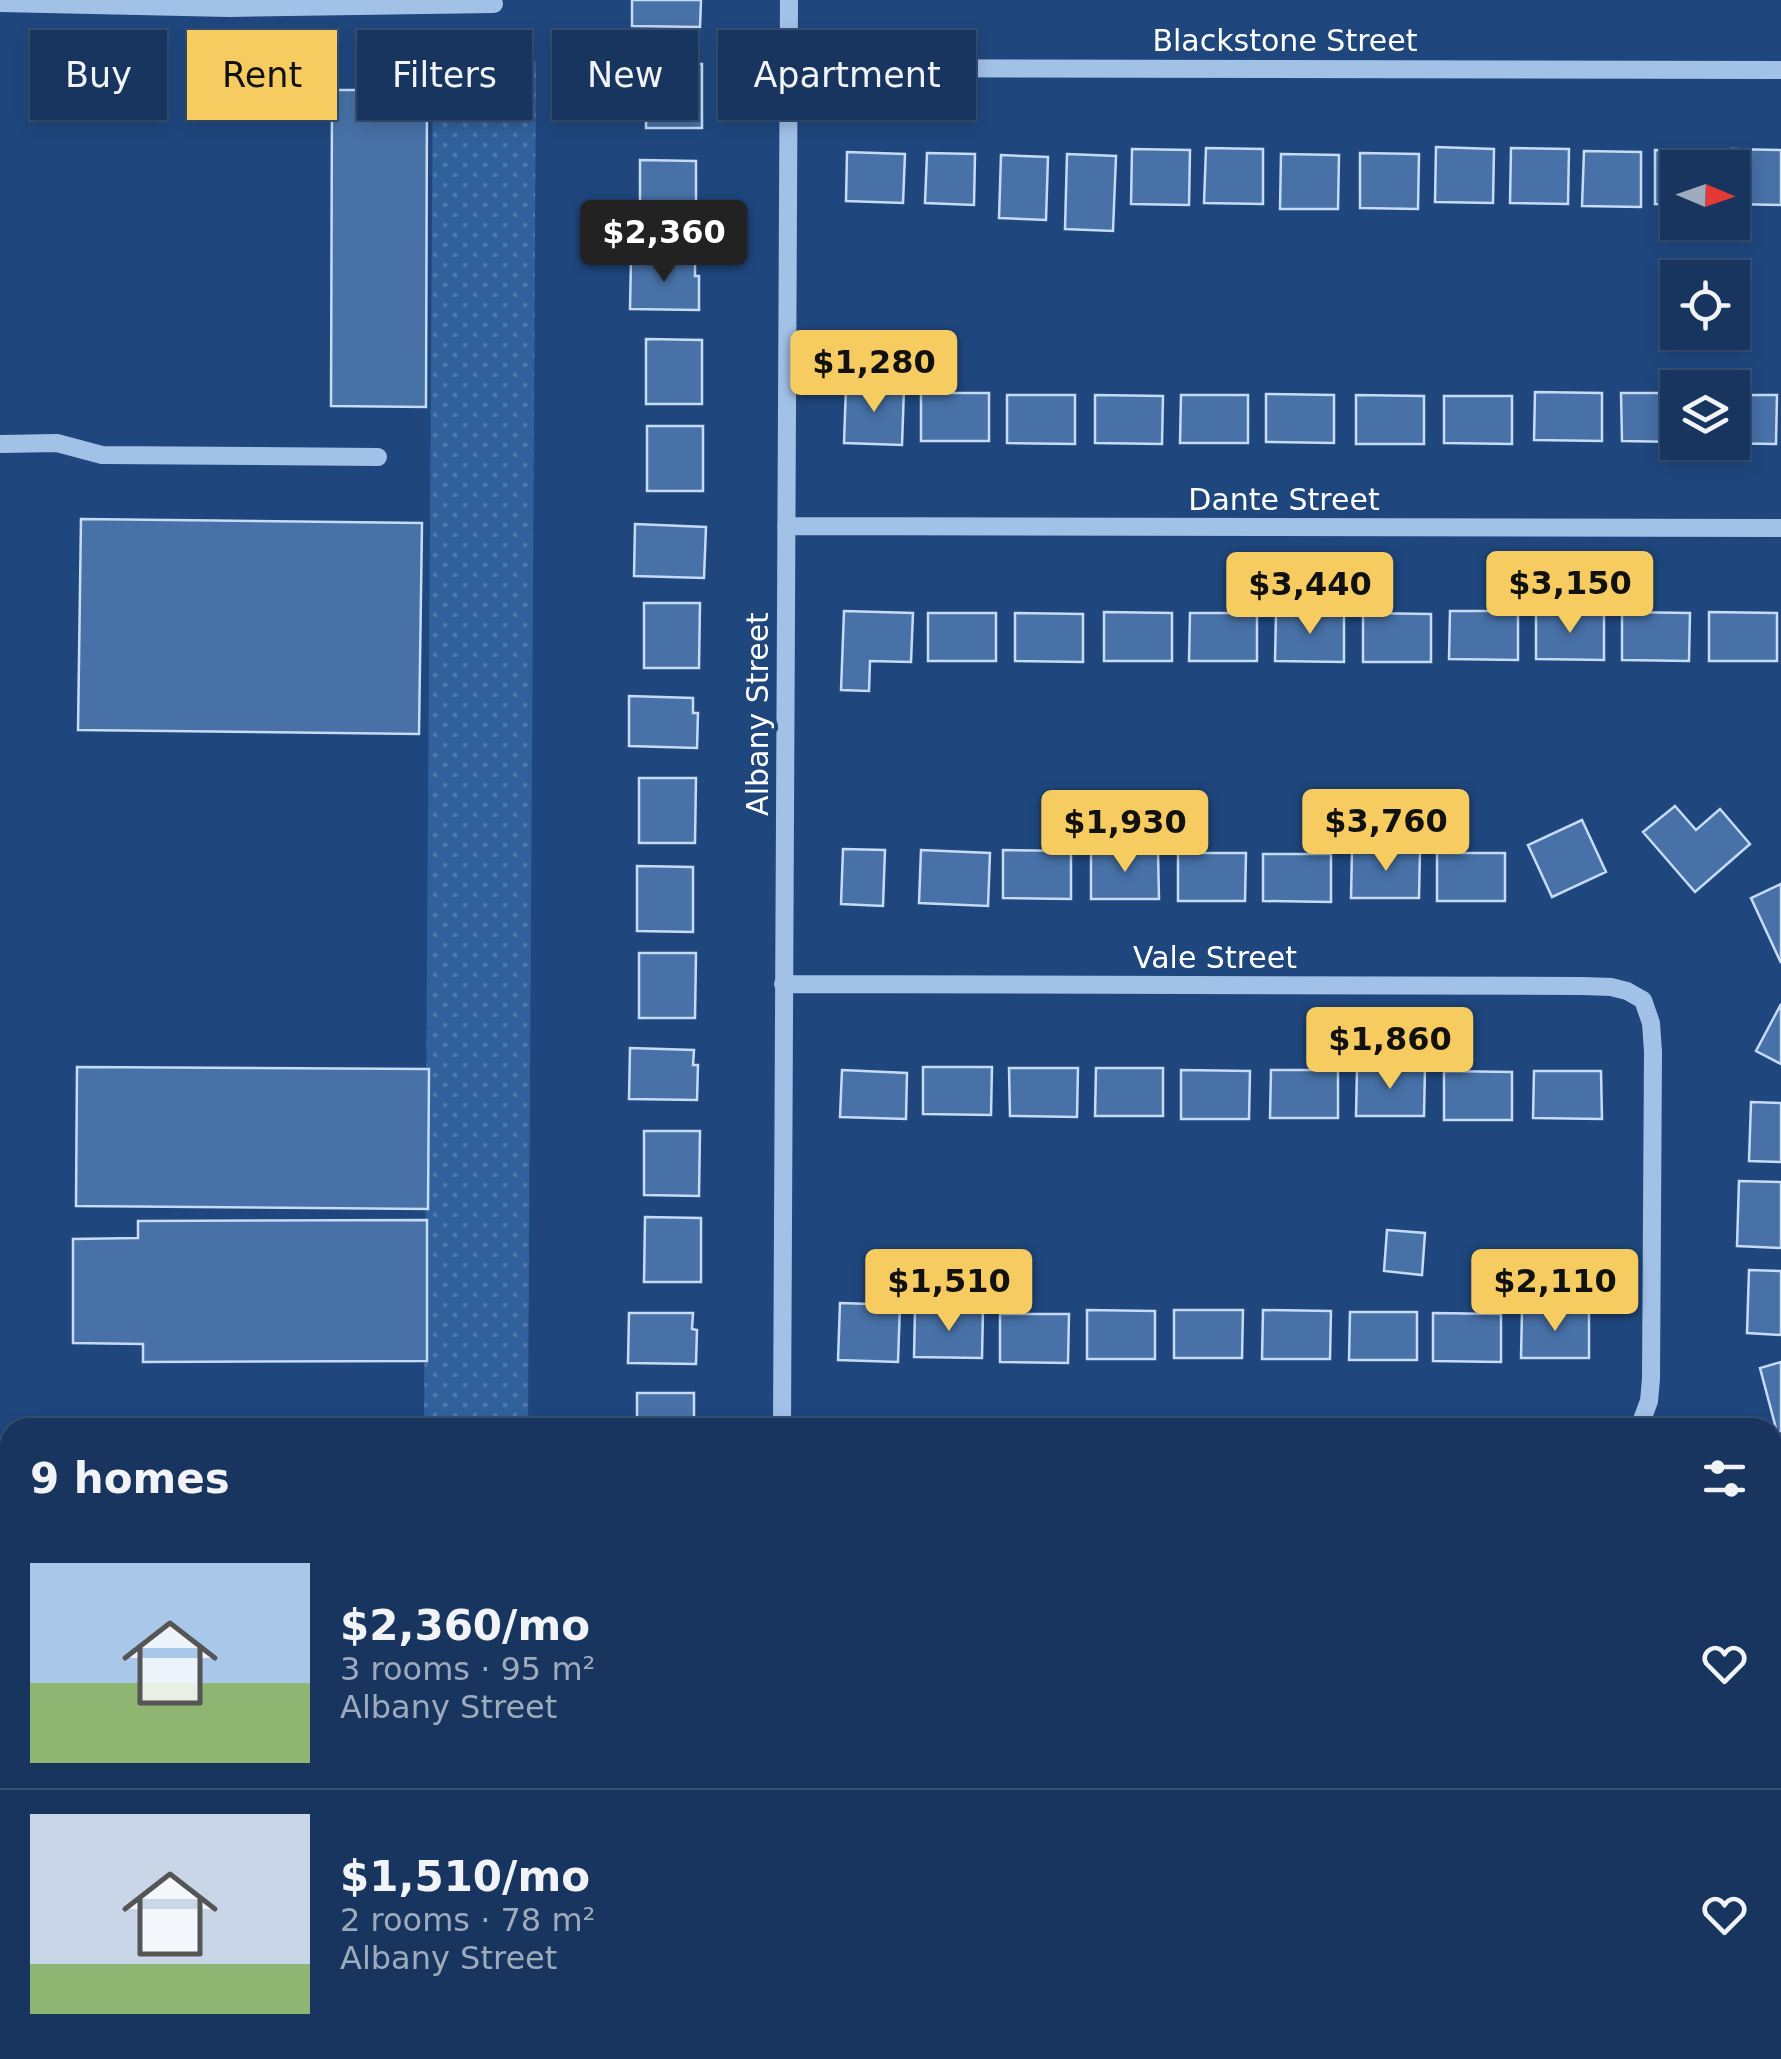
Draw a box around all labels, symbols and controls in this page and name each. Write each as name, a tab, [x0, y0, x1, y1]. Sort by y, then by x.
street label: Blackstone Street	[1152, 23, 1418, 58]
chip: Buy	[30, 30, 167, 120]
chip: Rent	[187, 30, 337, 120]
chip: Filters	[357, 30, 532, 120]
chip: New	[552, 30, 698, 120]
chip: Apartment	[718, 30, 976, 120]
north arrow	[1660, 150, 1750, 240]
map controls	[1660, 150, 1750, 460]
pin: $2,360	[583, 200, 745, 285]
text: $2,360	[602, 213, 726, 251]
button: locate	[1660, 260, 1750, 350]
pin: $1,280	[793, 330, 955, 415]
text: $1,280	[812, 343, 936, 381]
button: layers	[1660, 370, 1750, 460]
street label: Dante Street	[1188, 482, 1380, 517]
pin: $3,150	[1489, 551, 1651, 636]
pin: $3,440	[1229, 552, 1391, 637]
text: $3,150	[1508, 564, 1632, 602]
text: $3,440	[1248, 565, 1372, 603]
street label: Albany Street	[740, 612, 775, 816]
pin: $3,760	[1305, 789, 1467, 874]
pin: $1,930	[1044, 790, 1206, 875]
text: $3,760	[1324, 802, 1448, 840]
text: $1,930	[1063, 803, 1187, 841]
street label: Vale Street	[1133, 940, 1297, 975]
pin: $1,860	[1309, 1007, 1471, 1092]
text: $1,860	[1328, 1020, 1452, 1058]
pin: $1,510	[868, 1249, 1030, 1334]
pin: $2,110	[1474, 1249, 1636, 1334]
text: $1,510	[887, 1262, 1011, 1300]
text: $2,110	[1493, 1262, 1617, 1300]
icon: filters	[1697, 1451, 1752, 1506]
text: 9 homes	[30, 1454, 230, 1503]
text: $2,360/mo	[340, 1601, 590, 1650]
icon: home	[110, 1603, 230, 1723]
icon: heart	[1697, 1636, 1752, 1691]
text: 3 rooms · 95 m²	[340, 1650, 595, 1688]
text: Albany Street	[340, 1688, 557, 1726]
text: $1,510/mo	[340, 1852, 590, 1901]
icon: home	[110, 1854, 230, 1974]
icon: heart	[1697, 1887, 1752, 1942]
text: 2 rooms · 78 m²	[340, 1901, 595, 1939]
text: Albany Street	[340, 1939, 557, 1977]

